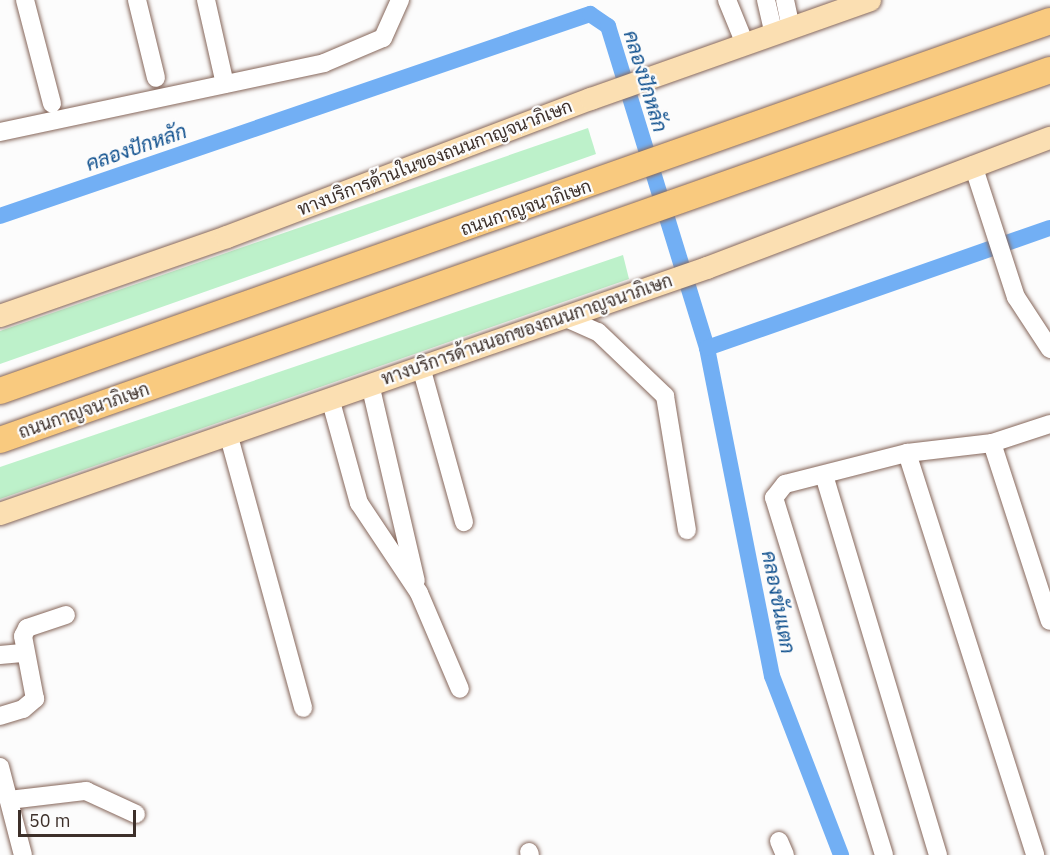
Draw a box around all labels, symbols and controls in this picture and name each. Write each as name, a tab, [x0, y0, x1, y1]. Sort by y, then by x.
water label: คลองปักหลัก	[619, 27, 673, 135]
street label: ทางบริการด้านในของถนนกาญจนาภิเษก	[295, 96, 575, 220]
water label: คลองปักหลัก	[82, 119, 190, 175]
street label: ถนนกาญจนาภิเษก	[458, 176, 594, 240]
street label: ทางบริการด้านนอกของถนนกาญจนาภิเษก	[379, 270, 675, 390]
street label: ถนนกาญจนาภิเษก	[16, 379, 152, 443]
water label: คลองขันแตก	[757, 548, 801, 656]
scale bar	[21, 798, 140, 836]
text: 50 m	[29, 809, 71, 832]

